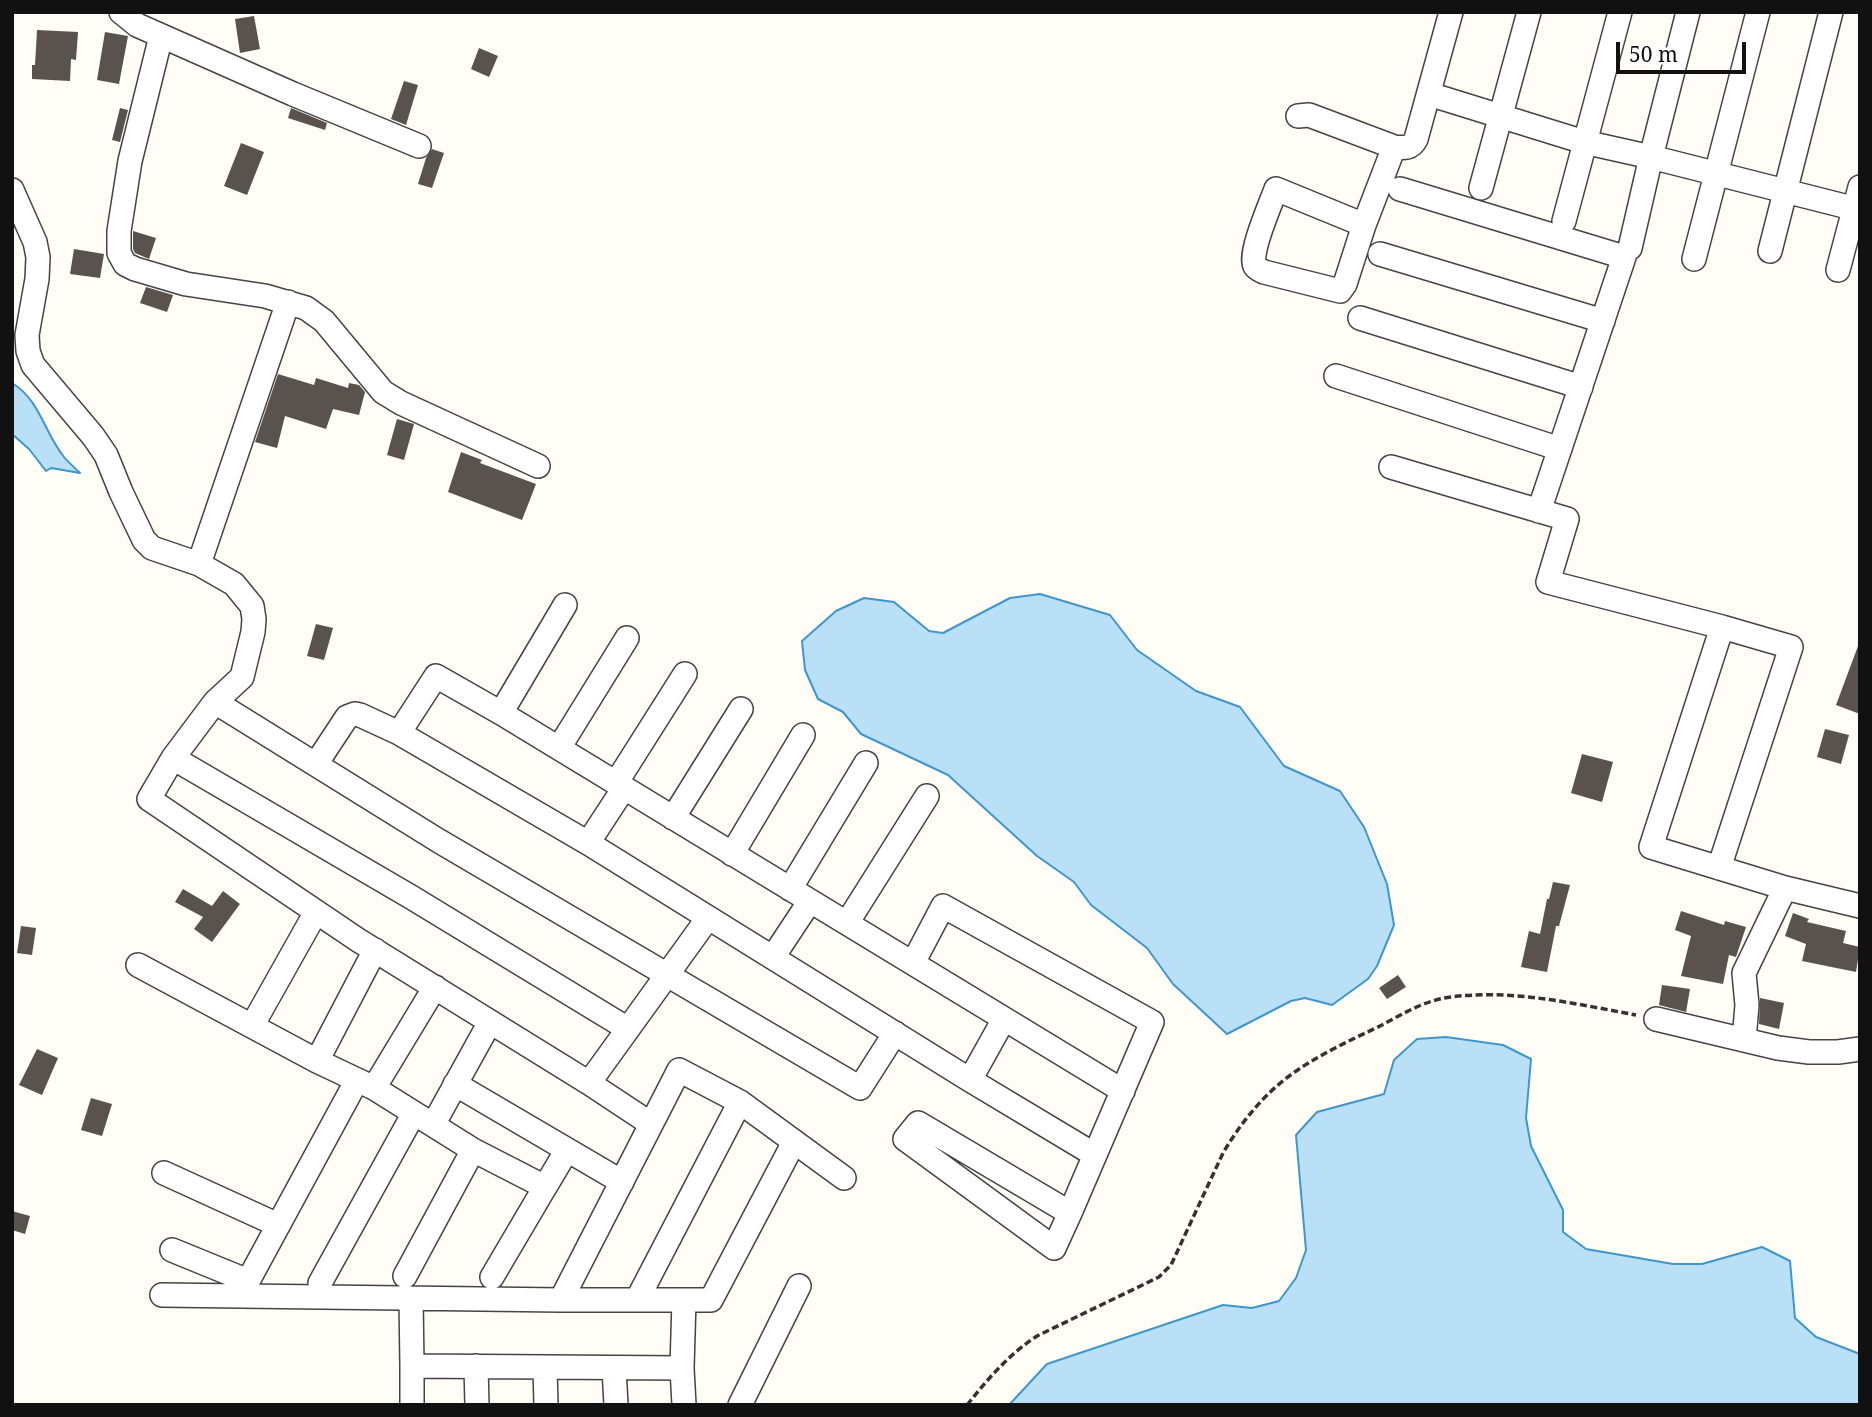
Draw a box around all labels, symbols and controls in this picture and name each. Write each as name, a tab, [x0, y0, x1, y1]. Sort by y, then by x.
scale bar	[1620, 28, 1750, 72]
text: 50 m	[1629, 40, 1678, 68]

